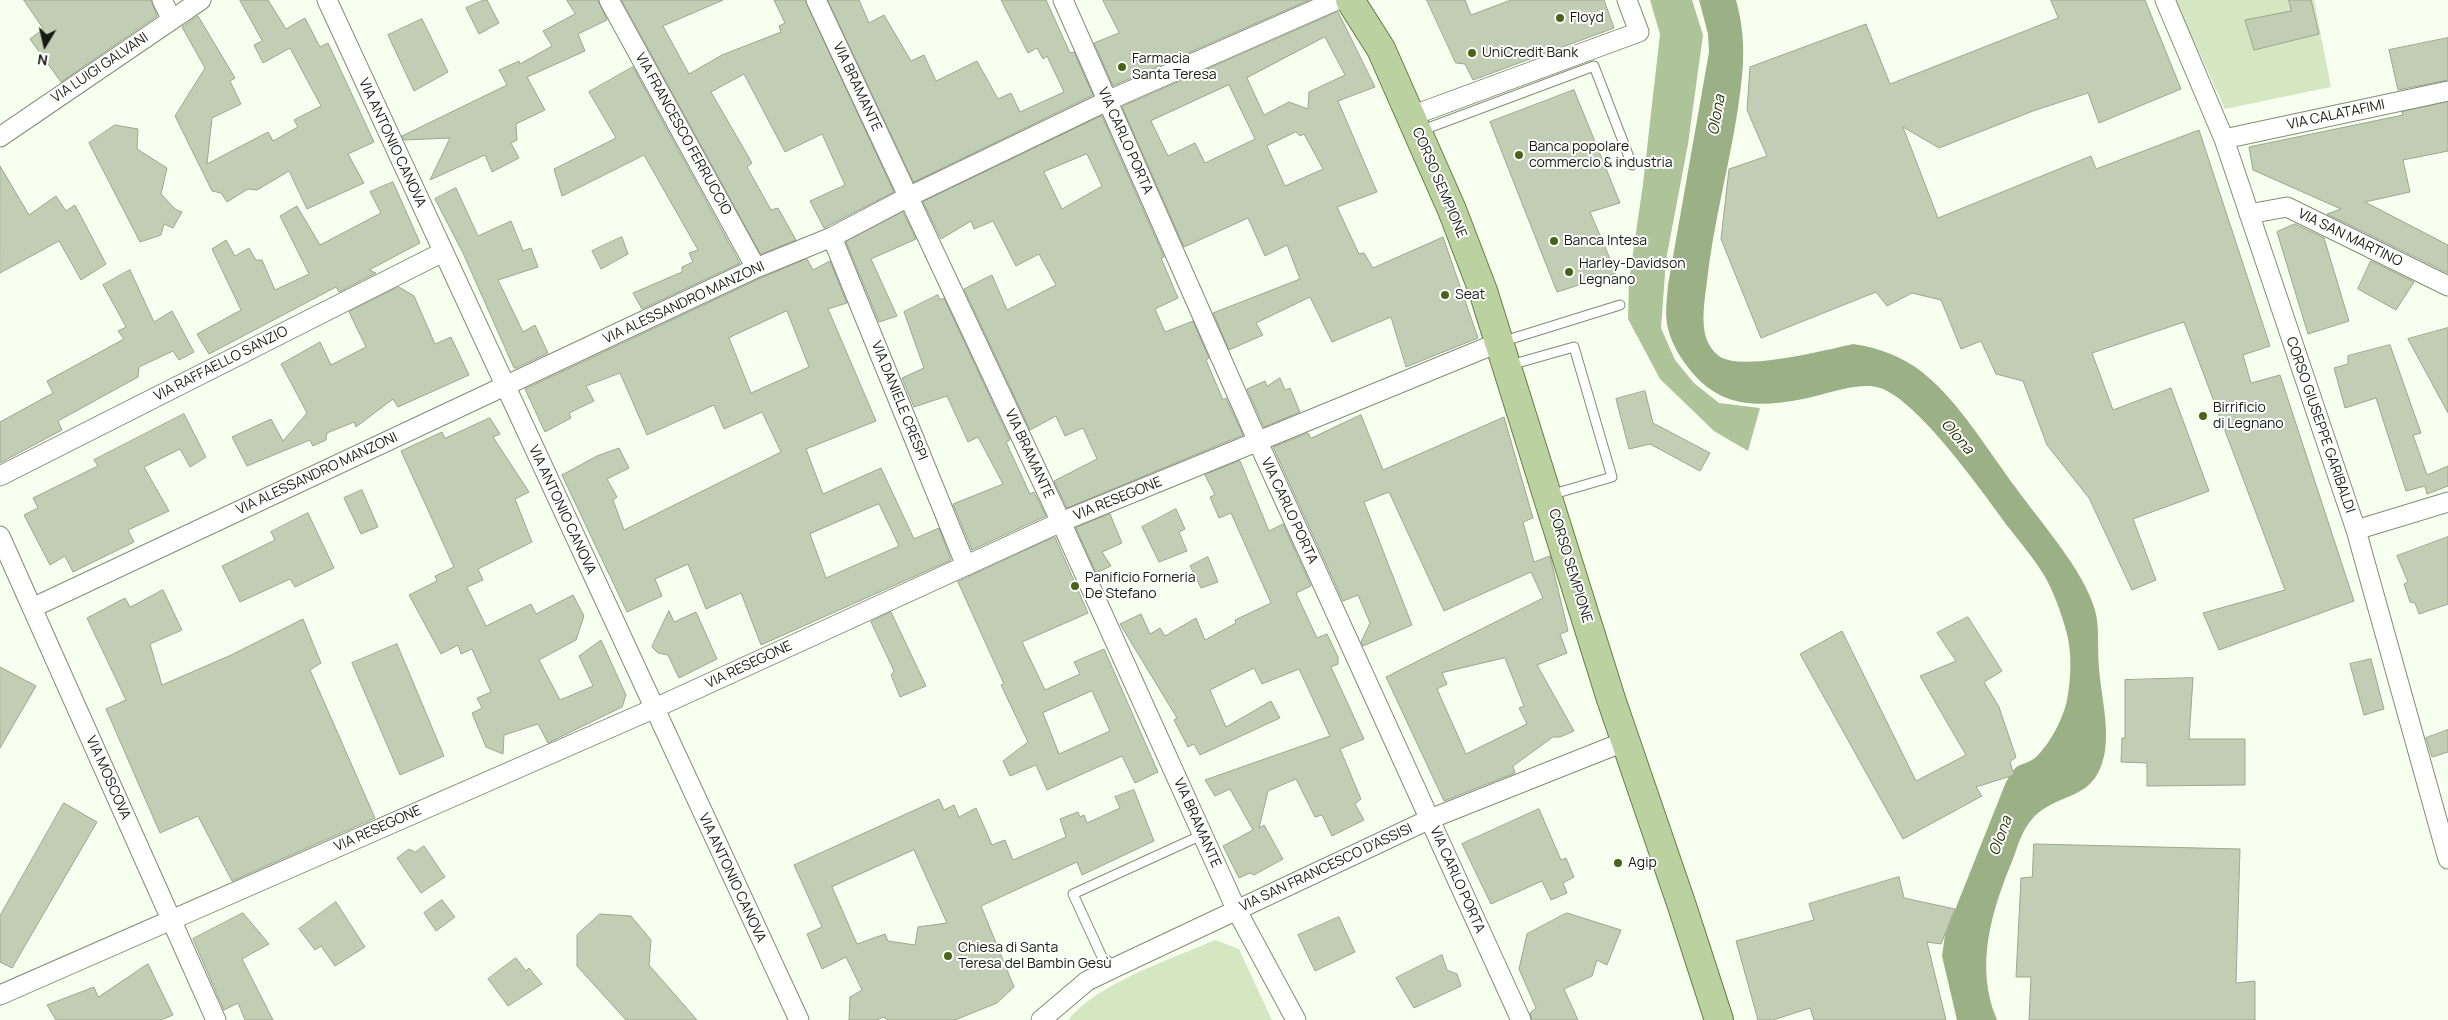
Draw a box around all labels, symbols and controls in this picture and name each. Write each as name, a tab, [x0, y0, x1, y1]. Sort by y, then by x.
place label: Floyd	[1570, 10, 1604, 26]
marker: Floyd	[1554, 12, 1566, 24]
north arrow	[20, 20, 70, 70]
street label: VIA LUIGI GALVANI	[48, 29, 152, 107]
street label: VIA BRAMANTE	[829, 40, 885, 134]
place label: UniCredit Bank	[1482, 45, 1578, 61]
marker: UniCredit Bank	[1466, 47, 1478, 59]
text: N	[36, 50, 49, 70]
street label: VIA FRANCESCO FERRUCCIO	[631, 50, 735, 218]
place label: Farmacia Santa Teresa	[1132, 51, 1217, 84]
marker: Farmacia Santa Teresa	[1116, 61, 1128, 73]
street label: VIA ANTONIO CANOVA	[355, 76, 429, 210]
street label: VIA CARLO PORTA	[1094, 85, 1156, 197]
water label: Olona	[1705, 94, 1729, 136]
street label: VIA CALATAFIMI	[2286, 96, 2386, 134]
street label: CORSO SEMPIONE	[1408, 125, 1470, 241]
place label: Banca popolare commercio & industria	[1529, 139, 1673, 172]
marker: Banca popolare commercio & industria	[1513, 149, 1525, 161]
street label: VIA SAN MARTINO	[2295, 205, 2405, 271]
place label: Banca Intesa	[1564, 233, 1647, 249]
marker: Banca Intesa	[1548, 235, 1560, 247]
place label: Harley-Davidson Legnano	[1579, 256, 1686, 288]
street label: VIA ALESSANDRO MANZONI	[601, 258, 767, 348]
marker: Harley-Davidson Legnano	[1563, 266, 1575, 278]
place label: Seat	[1455, 287, 1485, 303]
marker: Seat	[1439, 289, 1451, 301]
street label: VIA RAFFAELLO SANZIO	[151, 323, 291, 405]
street label: CORSO GIUSEPPE GARIBALDI	[2282, 335, 2358, 515]
street label: VIA DANIELE CRESPI	[867, 339, 931, 463]
place label: Birrificio di Legnano	[2213, 400, 2284, 432]
street label: VIA BRAMANTE	[1001, 407, 1057, 501]
marker: Birrificio di Legnano	[2197, 410, 2209, 422]
water label: Olona	[1937, 416, 1977, 458]
street label: VIA ALESSANDRO MANZONI	[234, 429, 400, 519]
street label: VIA ANTONIO CANOVA	[525, 443, 599, 577]
street label: VIA CARLO PORTA	[1257, 455, 1321, 567]
street label: VIA RESEGONE	[1071, 474, 1165, 524]
street label: CORSO SEMPIONE	[1545, 507, 1595, 625]
place label: Panificio Forneria De Stefano	[1085, 570, 1196, 602]
marker: Panificio Forneria De Stefano	[1069, 580, 1081, 592]
street label: VIA RESEGONE	[703, 638, 795, 692]
street label: VIA MOSCOVA	[82, 733, 134, 823]
street label: VIA BRAMANTE	[1170, 776, 1224, 870]
street label: VIA RESEGONE	[332, 802, 424, 856]
street label: VIA ANTONIO CANOVA	[695, 811, 769, 945]
water label: Olona	[1986, 814, 2016, 858]
street label: VIA SAN FRANCESCO D'ASSISI	[1237, 821, 1415, 915]
street label: VIA CARLO PORTA	[1426, 824, 1488, 936]
place label: Agip	[1628, 855, 1657, 871]
marker: Agip	[1612, 857, 1624, 869]
place label: Chiesa di Santa Teresa del Bambin Gesù	[958, 940, 1112, 972]
marker: Chiesa di Santa Teresa del Bambin Gesù	[942, 950, 954, 962]

